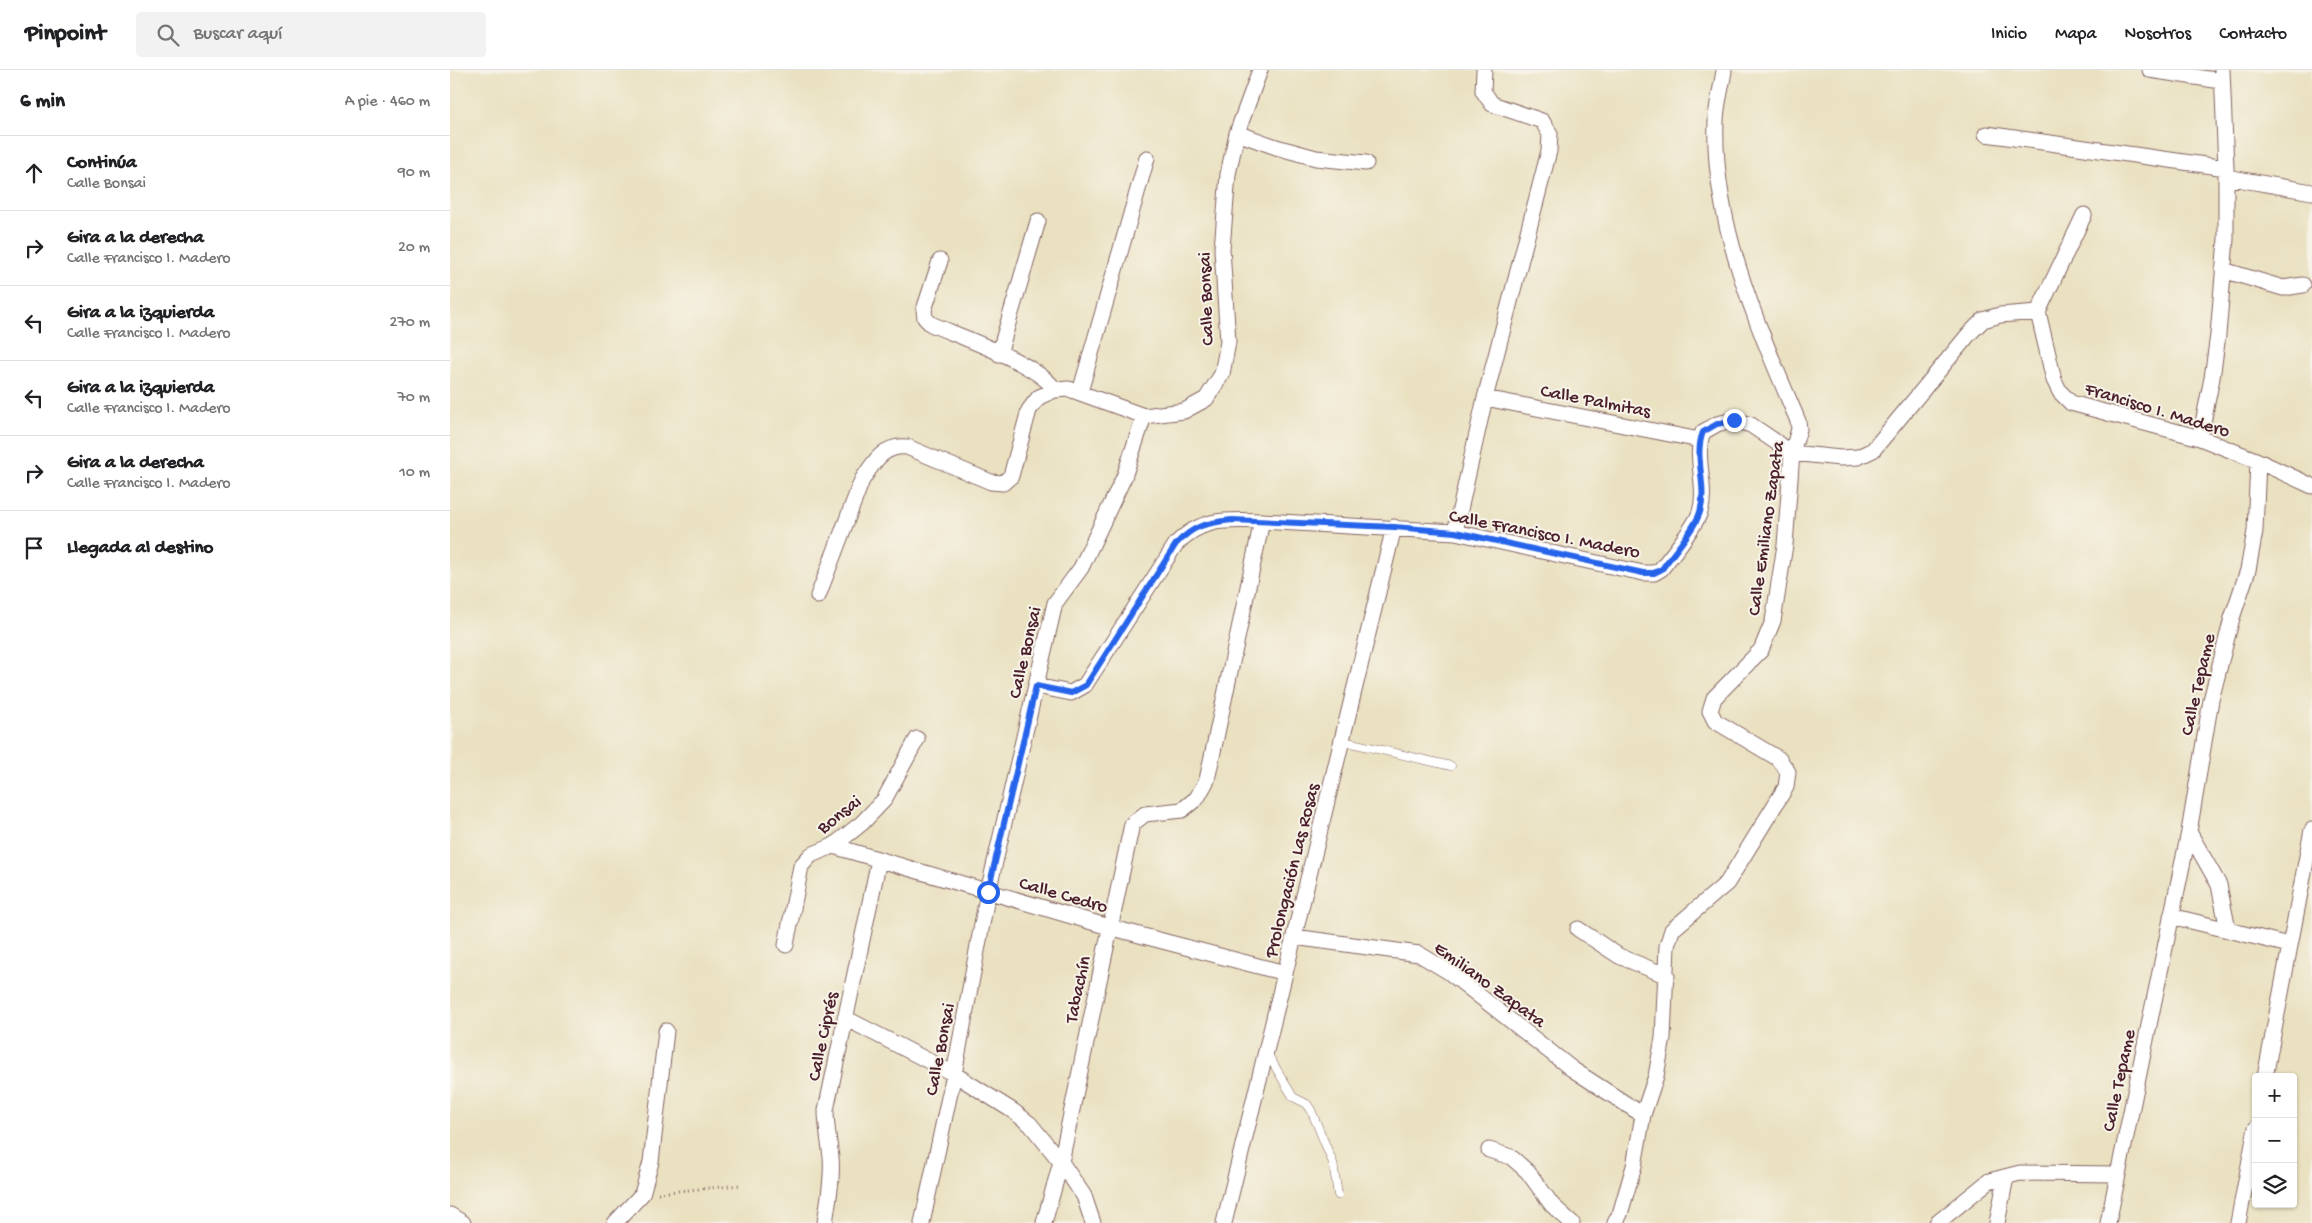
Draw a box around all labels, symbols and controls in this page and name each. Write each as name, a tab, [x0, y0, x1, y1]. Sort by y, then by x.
search box	[136, 12, 486, 57]
text: Pinpoint	[25, 20, 106, 49]
icon: search	[154, 21, 182, 49]
text: Buscar aquí	[194, 23, 282, 46]
text: Inicio	[1991, 24, 2027, 45]
text: Mapa	[2055, 24, 2096, 45]
text: Nosotros	[2124, 24, 2191, 45]
text: Contacto	[2219, 24, 2287, 45]
text: 6 min	[20, 90, 65, 115]
text: A pie · 460 m	[345, 93, 430, 112]
text: Continúa	[67, 152, 137, 175]
icon: ahead	[20, 159, 48, 187]
text: 90 m	[398, 164, 430, 183]
text: Calle Bonsai	[67, 175, 146, 194]
text: Gira a la derecha	[67, 227, 204, 250]
icon: right	[20, 234, 48, 262]
text: 20 m	[398, 239, 430, 258]
text: Calle Francisco I. Madero	[67, 250, 231, 269]
street label: Calle Bonsai	[1194, 252, 1221, 346]
text: Gira a la izquierda	[67, 302, 214, 325]
icon: left	[20, 309, 48, 337]
text: 270 m	[390, 314, 430, 333]
text: Calle Francisco I. Madero	[67, 325, 231, 344]
text: Gira a la izquierda	[67, 377, 214, 400]
street label: Francisco I. Madero	[2081, 378, 2233, 444]
street label: Calle Palmitas	[1538, 380, 1653, 425]
icon: left	[20, 384, 48, 412]
text: 70 m	[397, 389, 430, 408]
text: Calle Francisco I. Madero	[67, 400, 231, 419]
route end	[1723, 409, 1746, 432]
street label: Calle Emiliano Zapata	[1744, 438, 1791, 617]
text: Gira a la derecha	[67, 452, 204, 475]
icon: right	[20, 459, 48, 487]
text: 10 m	[399, 464, 430, 483]
text: Calle Francisco I. Madero	[67, 475, 231, 494]
street label: Calle Francisco I. Madero	[1447, 506, 1642, 565]
icon: arrive	[20, 534, 48, 562]
text: Llegada al destino	[67, 537, 213, 560]
street label: Calle Bonsai	[1005, 605, 1048, 701]
street label: Calle Tepame	[2177, 631, 2222, 738]
street label: Prolongación Las Rosas	[1260, 780, 1326, 961]
street label: Bonsai	[812, 791, 867, 841]
street label: Calle Cedro	[1016, 873, 1110, 920]
route start	[977, 881, 1000, 904]
street label: Emiliano Zapata	[1428, 938, 1551, 1035]
street label: Tabachín	[1061, 954, 1098, 1026]
street label: Calle Ciprés	[804, 989, 845, 1084]
street label: Calle Bonsai	[921, 1001, 962, 1098]
street label: Calle Tepame	[2098, 1027, 2143, 1134]
map controls	[2252, 1073, 2297, 1208]
button: +	[2252, 1073, 2297, 1118]
button: −	[2252, 1118, 2297, 1163]
button: layers	[2252, 1163, 2297, 1208]

